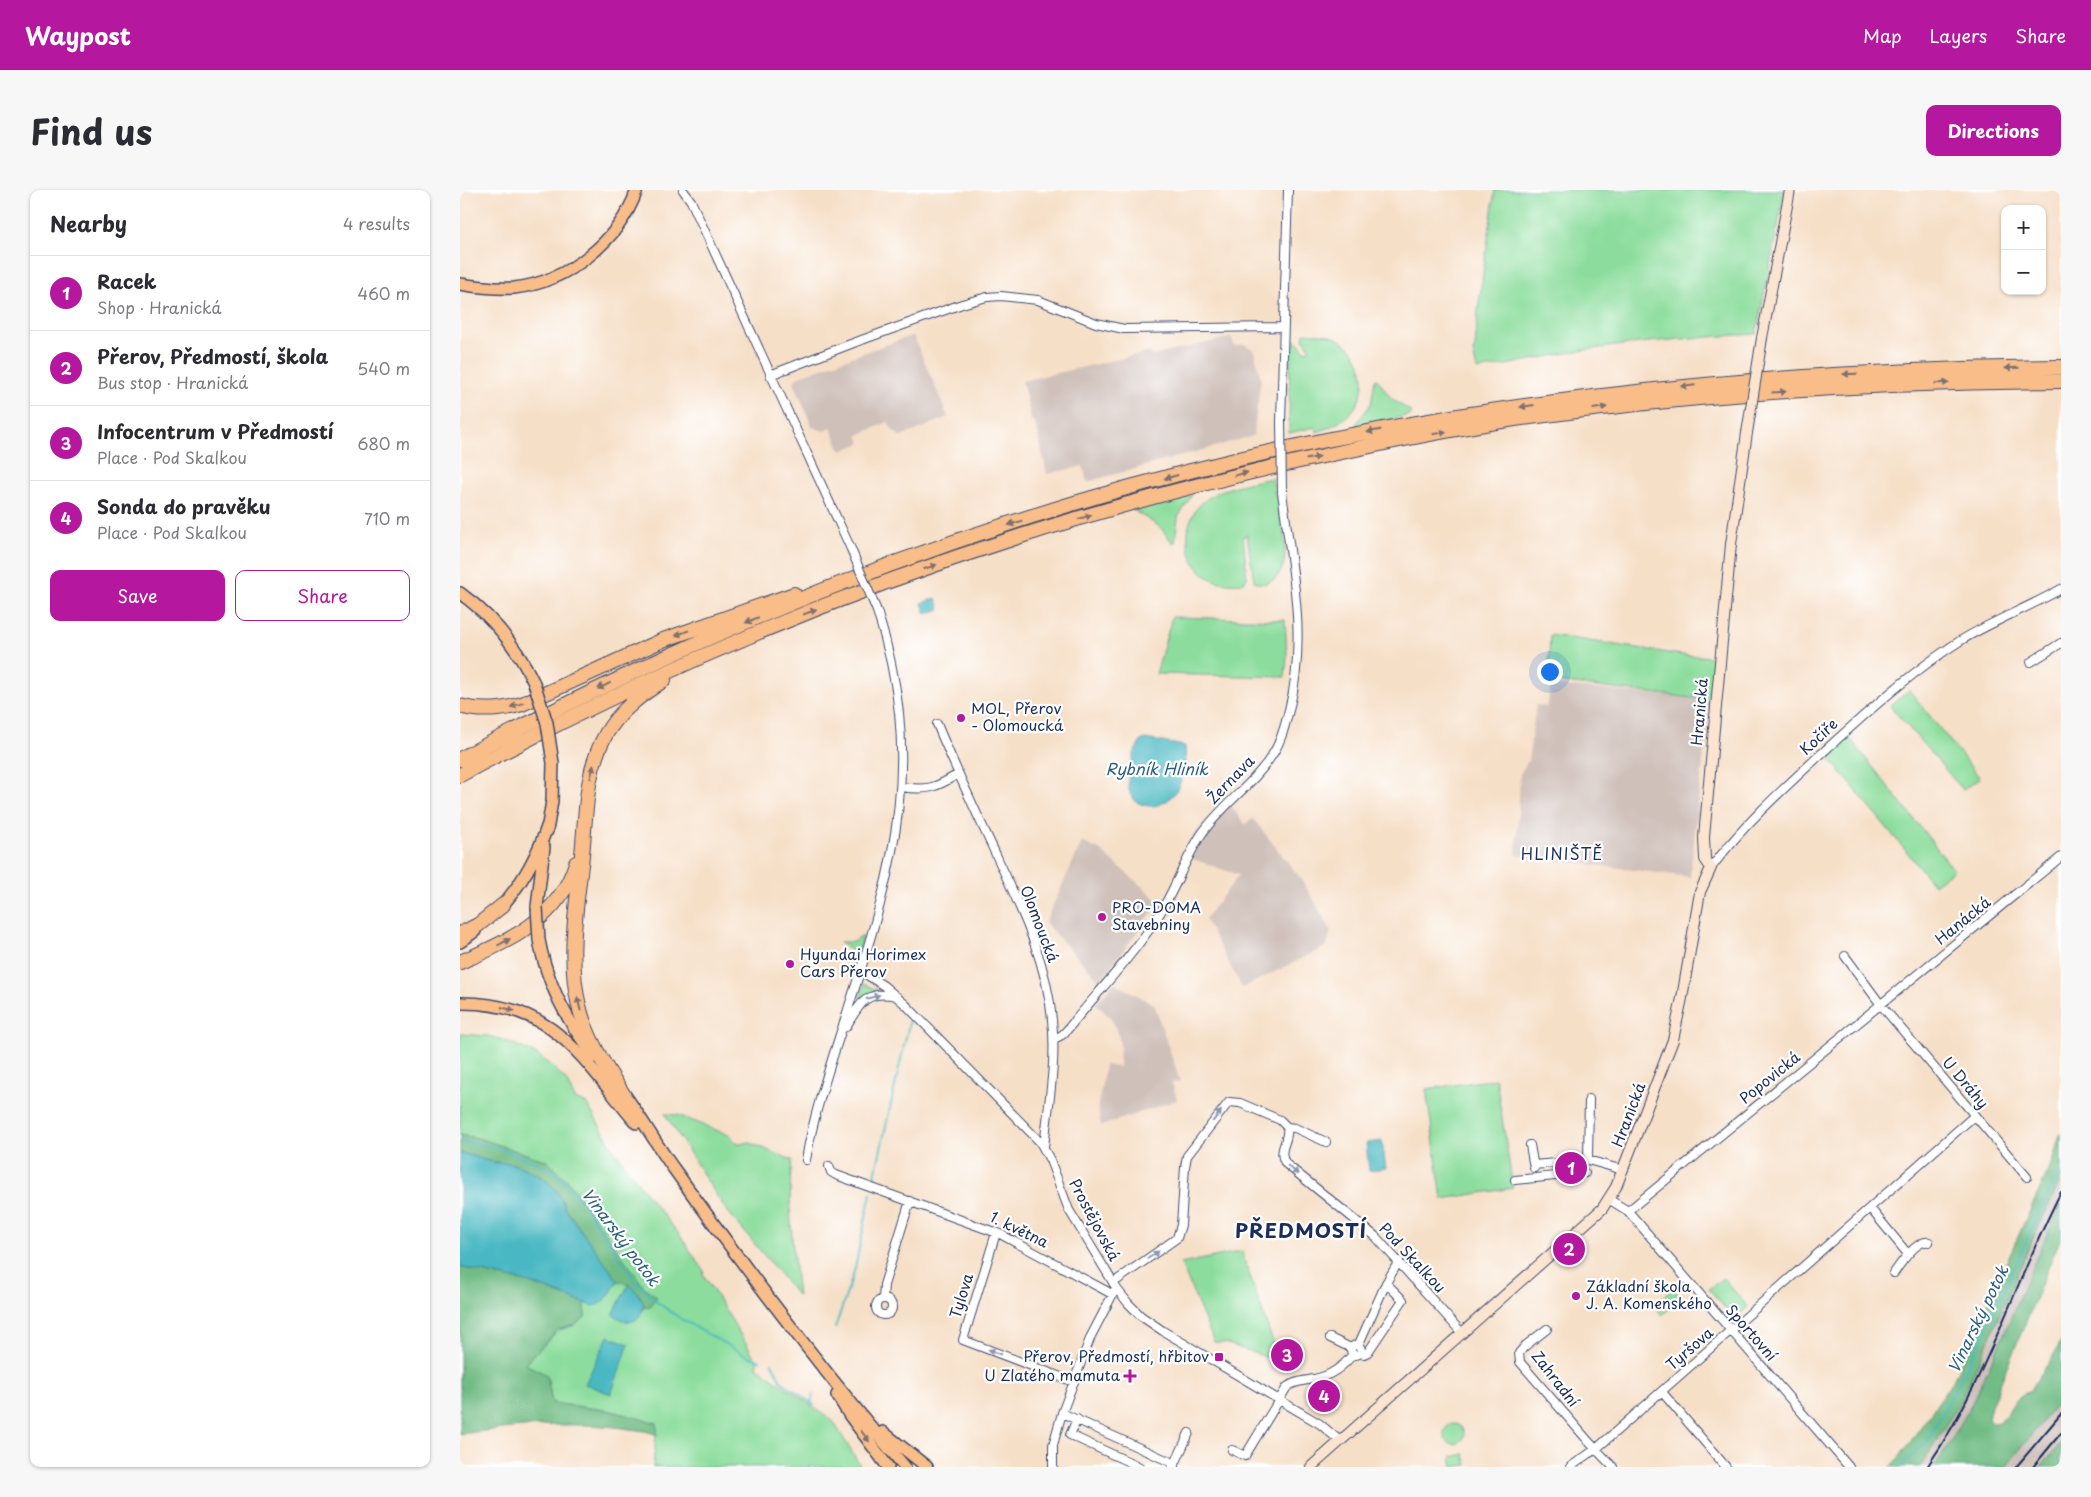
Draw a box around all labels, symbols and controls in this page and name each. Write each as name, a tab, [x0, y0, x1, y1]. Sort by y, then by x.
text: Waypost	[25, 17, 131, 53]
text: Map	[1863, 22, 1902, 49]
text: Layers	[1930, 22, 1987, 49]
text: Share	[2015, 22, 2066, 49]
text: Find us	[30, 104, 152, 157]
button: Directions	[1926, 105, 2061, 156]
map controls	[2001, 205, 2046, 295]
button: +	[2001, 205, 2046, 250]
text: Nearby	[50, 207, 127, 239]
text: 4 results	[343, 211, 410, 235]
button: −	[2001, 250, 2046, 295]
text: Racek	[97, 267, 157, 295]
text: 1	[62, 281, 70, 305]
text: 460 m	[358, 281, 410, 305]
text: Shop · Hranická	[97, 295, 221, 319]
text: Přerov, Předmostí, škola	[97, 342, 328, 370]
text: 2	[60, 356, 72, 380]
text: 540 m	[357, 356, 410, 380]
one-way arrow	[2004, 364, 2020, 372]
text: Bus stop · Hranická	[97, 370, 248, 394]
one-way arrow	[1842, 370, 1858, 378]
one-way arrow	[1934, 379, 1950, 387]
one-way arrow	[1680, 382, 1696, 390]
one-way arrow	[1772, 387, 1788, 395]
one-way arrow	[1518, 402, 1534, 410]
one-way arrow	[1593, 404, 1609, 412]
text: Infocentrum v Předmostí	[97, 417, 333, 445]
one-way arrow	[1366, 427, 1381, 435]
one-way arrow	[1432, 428, 1448, 436]
text: 3	[61, 431, 71, 455]
text: 680 m	[357, 431, 410, 455]
text: Place · Pod Skalkou	[97, 445, 247, 469]
one-way arrow	[1305, 454, 1320, 462]
one-way arrow	[1234, 470, 1249, 478]
one-way arrow	[1164, 473, 1179, 481]
text: Sonda do pravěku	[97, 492, 271, 520]
text: 4	[61, 506, 71, 530]
text: 710 m	[364, 506, 410, 530]
one-way arrow	[1077, 513, 1092, 521]
text: Place · Pod Skalkou	[97, 520, 247, 544]
one-way arrow	[1008, 520, 1023, 527]
one-way arrow	[923, 563, 938, 571]
button: Save	[50, 570, 225, 621]
button: Share	[235, 570, 410, 621]
one-way arrow	[803, 608, 818, 616]
one-way arrow	[745, 617, 759, 625]
one-way arrow	[674, 629, 689, 637]
your location	[1537, 659, 1563, 685]
street label: Hranická	[1684, 677, 1713, 746]
one-way arrow	[596, 682, 611, 691]
place label: MOL, Přerov - Olomoucká	[971, 696, 1064, 736]
one-way arrow	[510, 701, 525, 709]
marker: MOL, Přerov - Olomoucká	[955, 712, 967, 724]
street label: Kočíře	[1794, 712, 1842, 760]
street label: Žernava	[1201, 749, 1259, 809]
water label: Rybník Hliník	[1106, 756, 1209, 780]
one-way arrow	[588, 764, 596, 779]
district label: HLINIŠTĚ	[1521, 841, 1603, 865]
street label: Olomoucká	[1015, 882, 1066, 966]
street label: Hanácká	[1929, 890, 1995, 949]
place label: PRO-DOMA Stavebniny	[1112, 895, 1201, 935]
marker: PRO-DOMA Stavebniny	[1096, 911, 1108, 923]
one-way arrow	[497, 938, 511, 946]
place label: Hyundai Horimex Cars Přerov	[800, 942, 926, 982]
marker: Hyundai Horimex Cars Přerov	[784, 958, 796, 970]
one-way arrow	[866, 993, 881, 1000]
one-way arrow	[575, 996, 583, 1011]
one-way arrow	[501, 1005, 516, 1013]
street label: Popovická	[1734, 1045, 1805, 1109]
street label: U Dráhy	[1937, 1051, 1995, 1113]
street label: Hranická	[1605, 1078, 1651, 1150]
one-way arrow	[1211, 1110, 1222, 1123]
pin: 1	[1555, 1149, 1587, 1187]
one-way arrow	[1286, 1164, 1299, 1175]
street label: Prostějovská	[1064, 1174, 1127, 1265]
water label: Vinarský potok	[577, 1182, 667, 1291]
street label: 1. května	[987, 1205, 1053, 1253]
district label: PŘEDMOSTÍ	[1235, 1215, 1367, 1245]
street label: Pod Skalkou	[1374, 1217, 1452, 1297]
pin: 2	[1553, 1230, 1585, 1268]
one-way arrow	[1146, 1250, 1160, 1260]
water label: Vinarský potok	[1941, 1260, 2014, 1377]
street label: Tylova	[943, 1269, 979, 1321]
place label: Základní škola J. A. Komenského	[1586, 1274, 1712, 1314]
marker: Základní škola J. A. Komenského	[1570, 1290, 1582, 1302]
street label: Sportovní	[1721, 1299, 1784, 1366]
street label: Tyršova	[1660, 1320, 1718, 1375]
pin: 3	[1271, 1336, 1303, 1374]
place label: Přerov, Předmostí, hřbitov	[1023, 1344, 1209, 1367]
street label: Zahradní	[1527, 1345, 1586, 1412]
one-way arrow	[988, 1348, 1003, 1356]
marker: Přerov, Předmostí, hřbitov	[1213, 1351, 1225, 1363]
place label: U Zlatého mamuta	[984, 1363, 1121, 1386]
marker: U Zlatého mamuta	[1124, 1370, 1136, 1382]
pin: 4	[1308, 1377, 1340, 1415]
one-way arrow	[860, 1429, 870, 1443]

